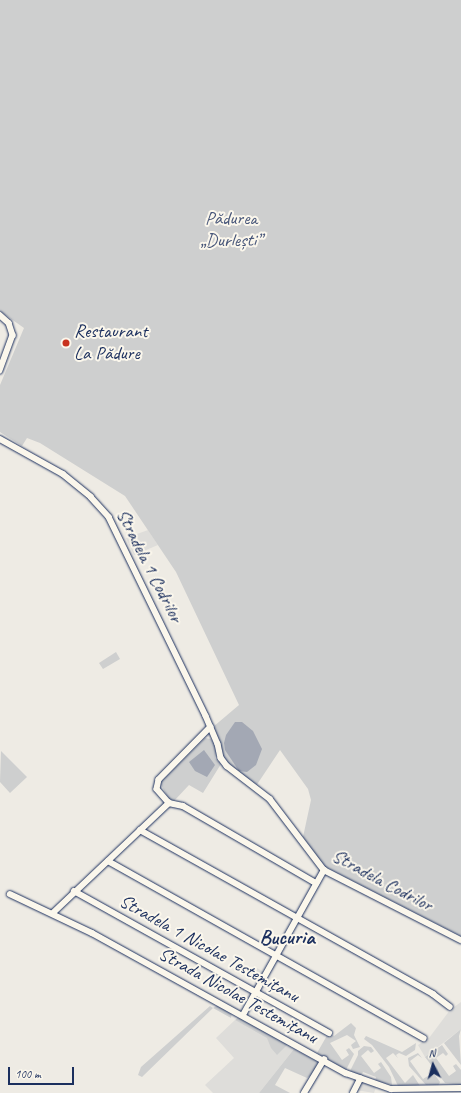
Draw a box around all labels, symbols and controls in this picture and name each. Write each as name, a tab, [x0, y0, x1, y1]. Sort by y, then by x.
park label: Pădurea „Durlești”	[201, 208, 261, 252]
place label: Restaurant La Pădure	[74, 321, 148, 365]
marker: Restaurant La Pădure	[61, 338, 71, 348]
street label: Stradela 1 Codrilor	[111, 506, 187, 626]
street label: Stradela Codrilor	[328, 845, 436, 917]
street label: Stradela 1 Nicolae Testemițanu	[116, 890, 302, 1008]
district label: Bucuria	[259, 924, 315, 950]
street label: Strada Nicolae Testemițanu	[155, 943, 321, 1049]
north arrow	[413, 1045, 453, 1085]
text: N	[428, 1046, 436, 1060]
scale bar	[10, 1059, 76, 1085]
text: 100 m	[15, 1066, 41, 1082]

